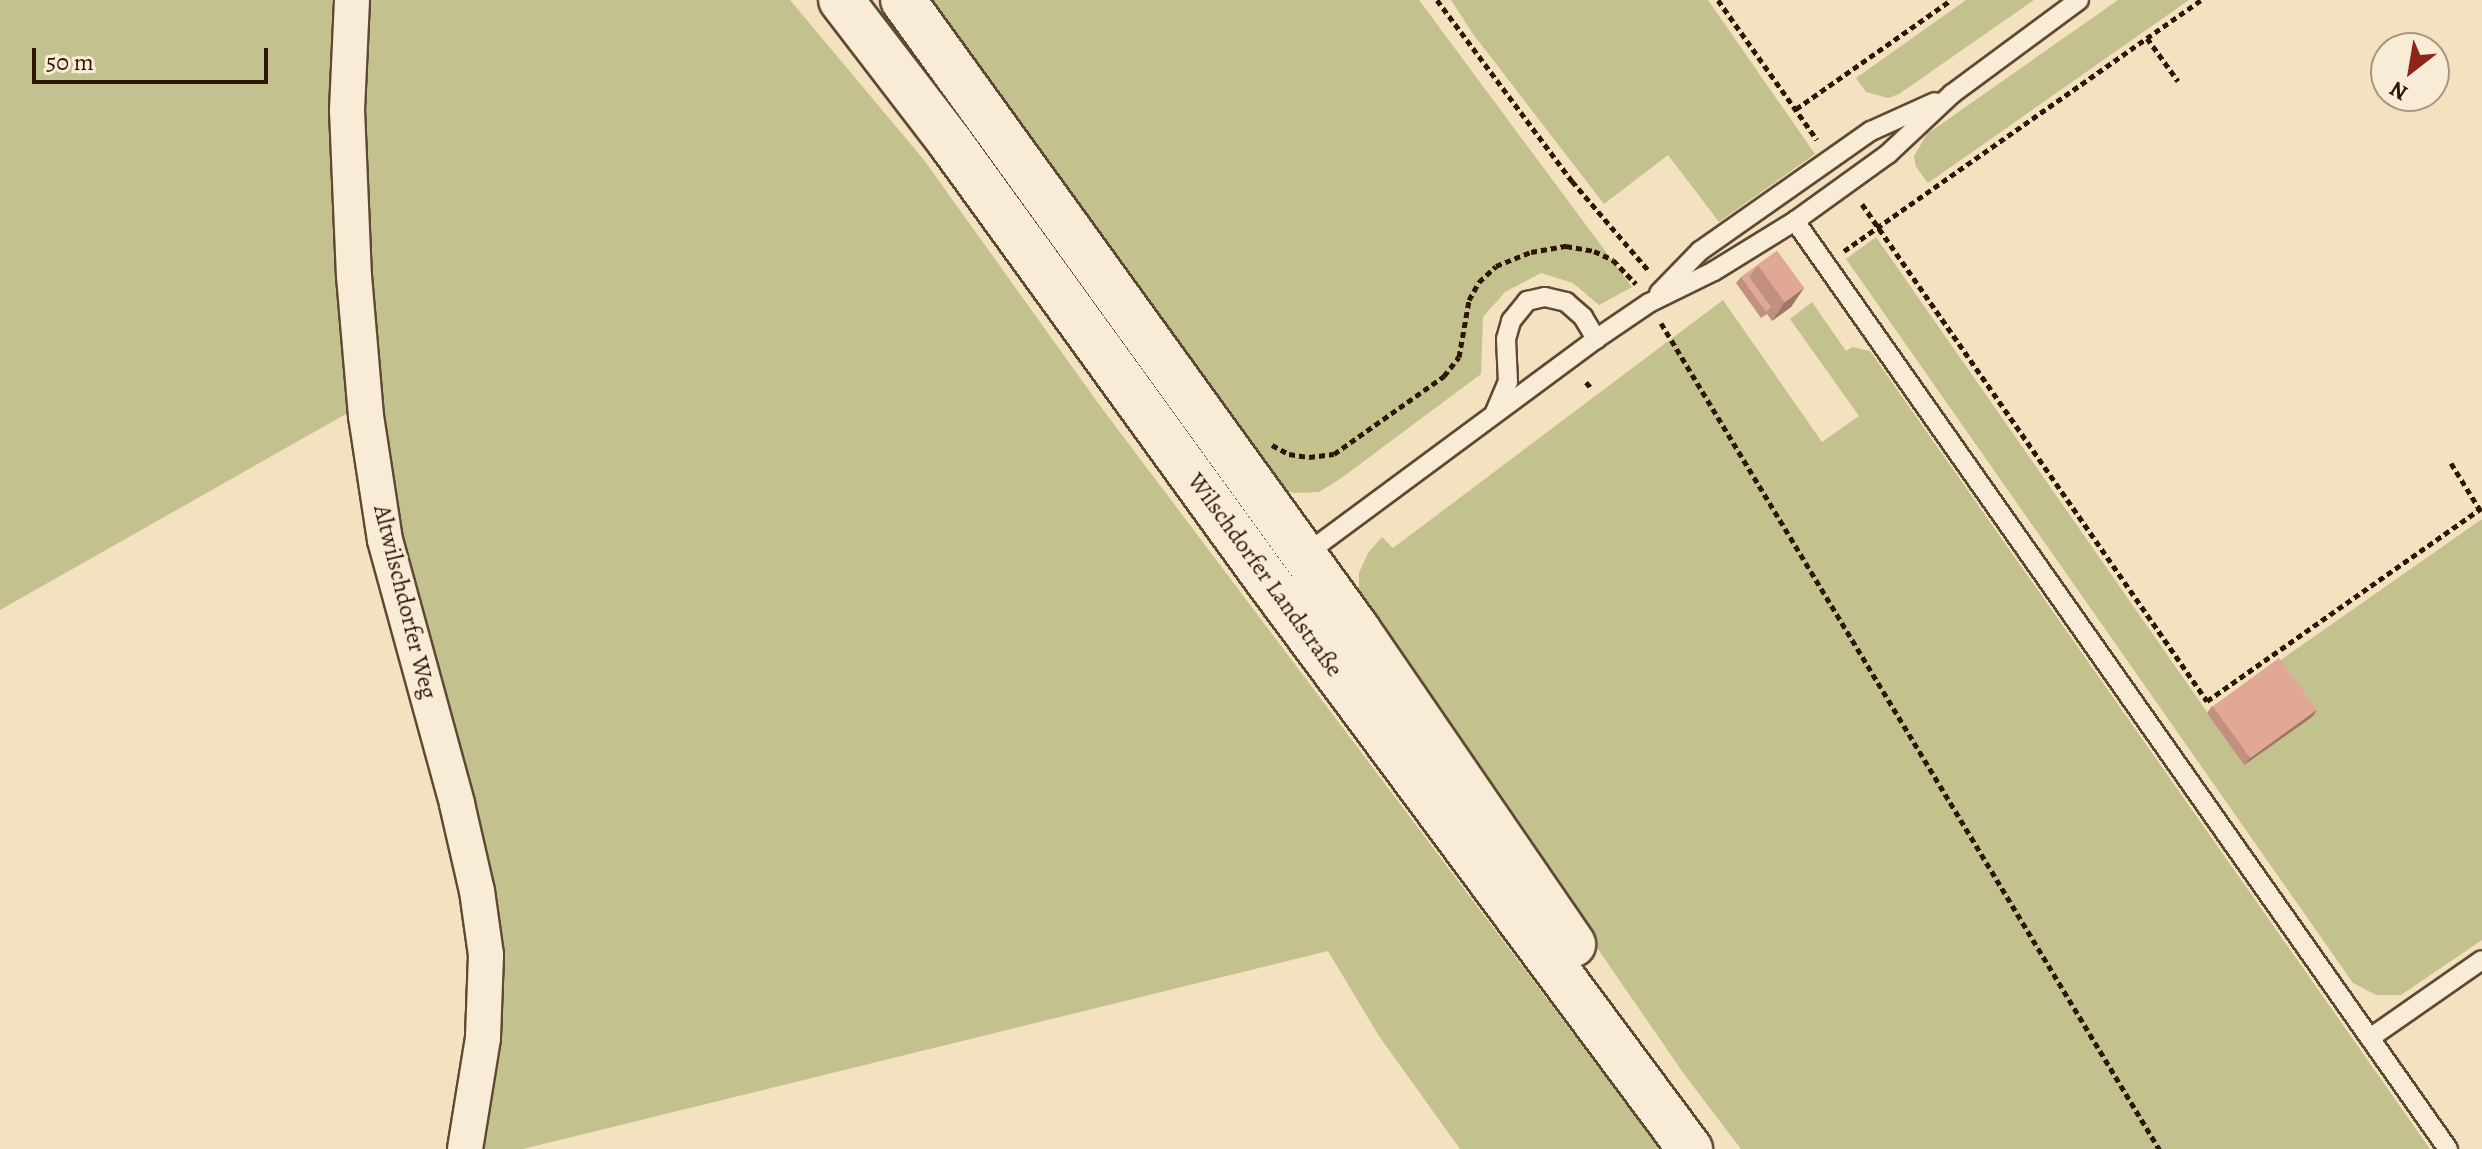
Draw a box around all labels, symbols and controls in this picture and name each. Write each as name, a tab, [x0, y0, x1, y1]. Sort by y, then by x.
scale bar	[36, 32, 272, 82]
north arrow	[2370, 32, 2450, 112]
text: 50 m	[46, 46, 94, 78]
text: N	[2384, 74, 2413, 108]
street label: Wilschdorfer Landstraße	[1181, 467, 1349, 683]
street label: Altwilschdorfer Weg	[367, 502, 443, 702]

